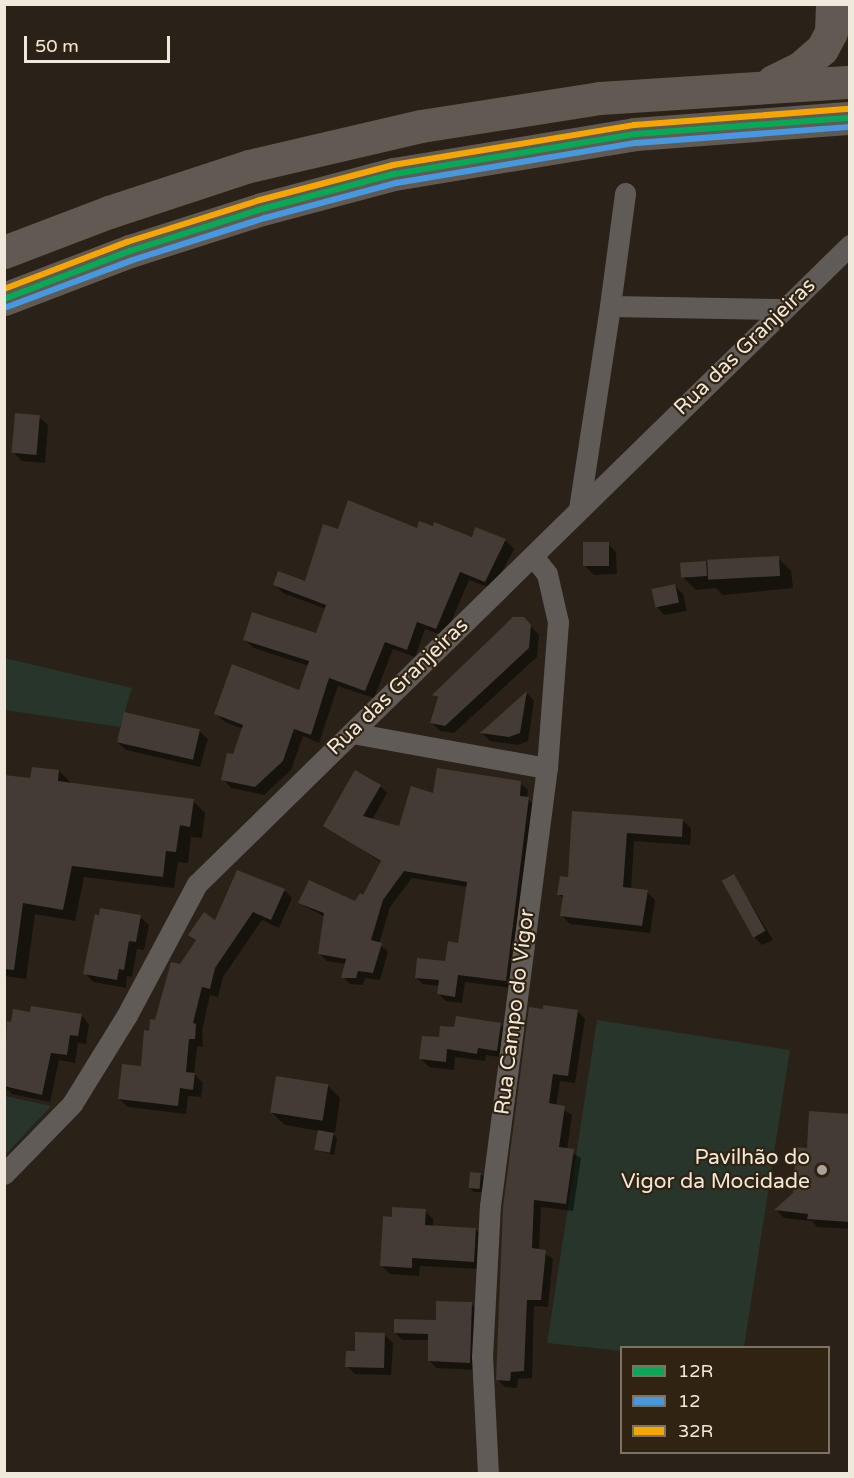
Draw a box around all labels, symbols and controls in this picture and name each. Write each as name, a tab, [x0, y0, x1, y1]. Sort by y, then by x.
scale bar	[27, 24, 172, 62]
text: 50 m	[35, 35, 79, 57]
street label: Rua das Granjeiras	[669, 273, 821, 421]
street label: Rua das Granjeiras	[322, 613, 474, 761]
street label: Rua Campo do Vigor	[490, 908, 540, 1116]
place label: Pavilhão do Vigor da Mocidade	[621, 1145, 810, 1195]
marker: Pavilhão do Vigor da Mocidade	[815, 1163, 829, 1177]
legend	[620, 1346, 830, 1454]
text: 12R	[678, 1360, 713, 1382]
text: 12	[678, 1390, 701, 1412]
text: 32R	[678, 1420, 713, 1442]

